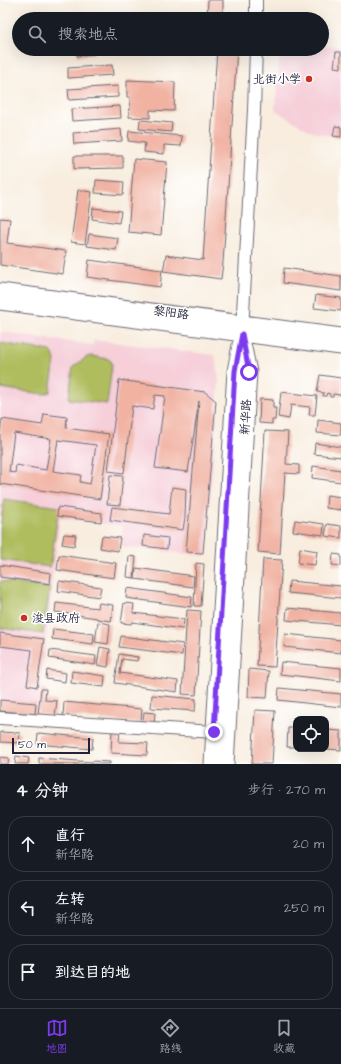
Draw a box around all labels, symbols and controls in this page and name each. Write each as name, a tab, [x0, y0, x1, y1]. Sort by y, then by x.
search box	[12, 12, 329, 56]
icon: search	[26, 23, 48, 45]
text: 搜索地点	[58, 24, 118, 45]
place label: 北街小学	[253, 71, 301, 88]
marker: 北街小学	[304, 74, 314, 84]
street label: 黎阳路	[152, 302, 190, 324]
route start	[240, 363, 258, 381]
street label: 新华路	[237, 399, 255, 435]
place label: 浚县政府	[32, 610, 80, 627]
marker: 浚县政府	[19, 613, 29, 623]
map controls	[293, 716, 329, 752]
button: locate	[293, 716, 329, 752]
route end	[205, 723, 223, 741]
scale bar	[12, 736, 90, 755]
text: 50 m	[18, 737, 46, 752]
text: 4 分钟	[16, 779, 68, 803]
text: 步行 · 270 m	[248, 781, 325, 799]
text: 直行	[55, 825, 85, 846]
icon: ahead	[17, 833, 39, 855]
text: 20 m	[293, 835, 324, 853]
text: 新华路	[55, 846, 94, 864]
text: 左转	[55, 889, 85, 910]
icon: left	[17, 897, 39, 919]
text: 250 m	[284, 899, 324, 917]
text: 新华路	[55, 910, 94, 928]
icon: arrive	[17, 961, 39, 983]
text: 到达目的地	[55, 962, 130, 983]
tab: 地图	[46, 1017, 68, 1056]
tab: 路线	[159, 1017, 181, 1056]
tab: 收藏	[273, 1017, 295, 1056]

